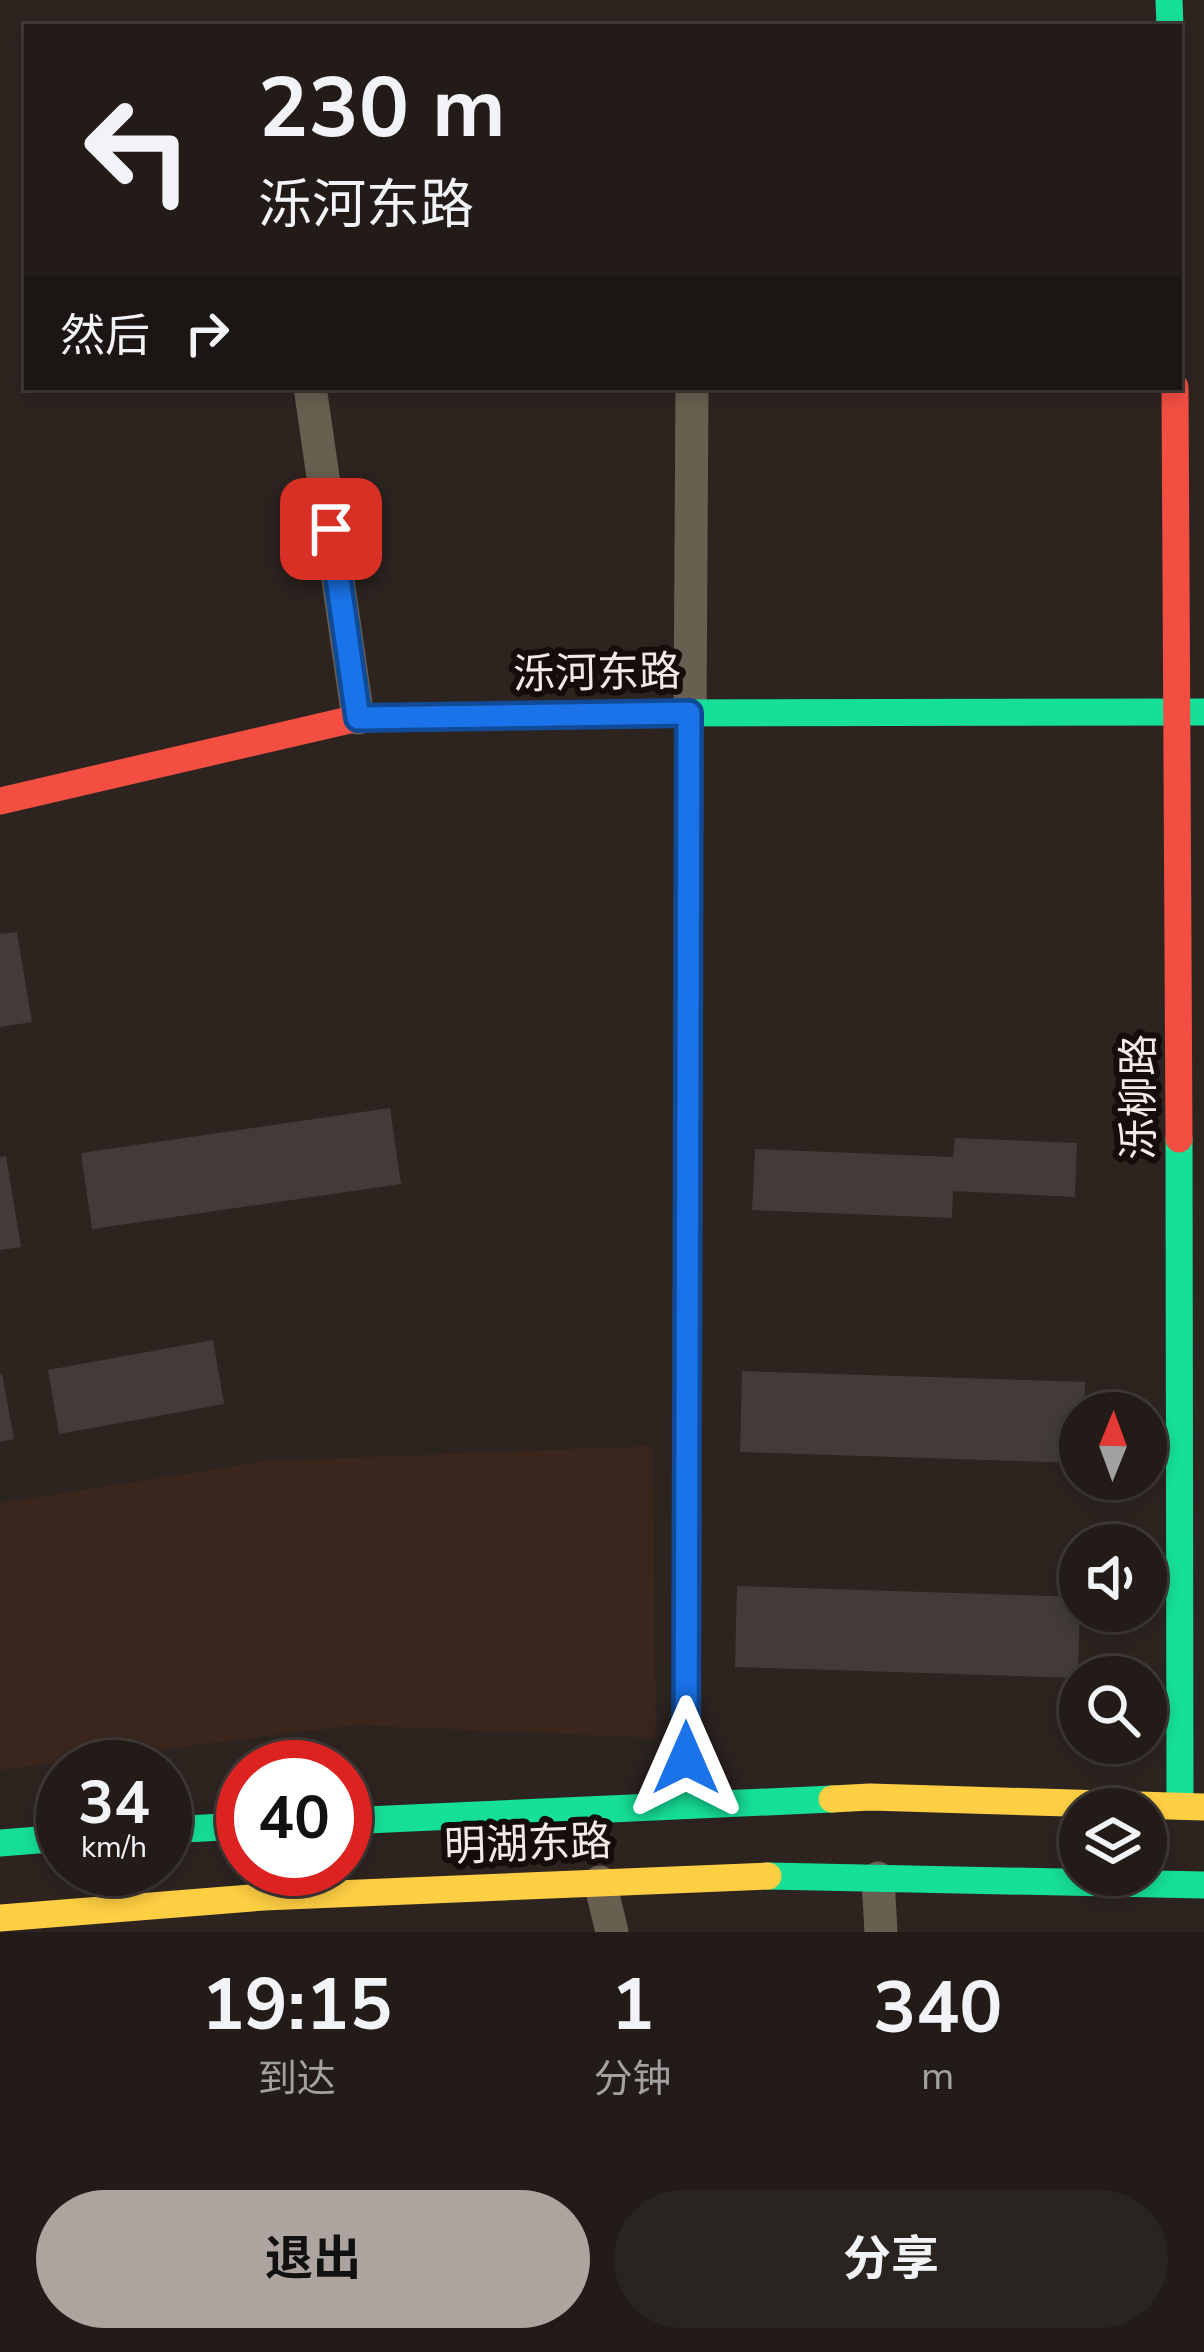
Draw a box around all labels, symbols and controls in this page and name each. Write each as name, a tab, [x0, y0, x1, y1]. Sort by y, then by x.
text: 230 m	[258, 51, 506, 166]
icon: left	[60, 72, 216, 228]
text: 泺河东路	[258, 168, 474, 242]
icon: right	[174, 300, 240, 366]
text: 然后	[60, 306, 150, 367]
pin	[280, 478, 382, 580]
icon: arrive	[298, 496, 364, 562]
street label: 泺河东路	[513, 644, 682, 703]
street label: 泺柳路	[1111, 1034, 1168, 1160]
north arrow	[1059, 1392, 1167, 1500]
map controls	[1059, 1392, 1167, 1896]
button: sound	[1059, 1524, 1167, 1632]
button: search	[1059, 1656, 1167, 1764]
position arrow	[623, 1695, 749, 1821]
speed limit sign: 40	[216, 1740, 372, 1896]
text: 34	[78, 1762, 150, 1844]
button: layers	[1059, 1788, 1167, 1896]
street label: 明湖东路	[443, 1813, 613, 1876]
text: km/h	[81, 1827, 147, 1868]
text: 19:15	[201, 1956, 392, 2054]
text: 1	[611, 1956, 654, 2054]
text: 340	[873, 1959, 1003, 2057]
text: m	[921, 2050, 954, 2103]
text: 到达	[258, 2053, 336, 2106]
text: 分钟	[594, 2053, 672, 2106]
button: 退出	[36, 2190, 590, 2328]
button: 分享	[614, 2190, 1168, 2328]

